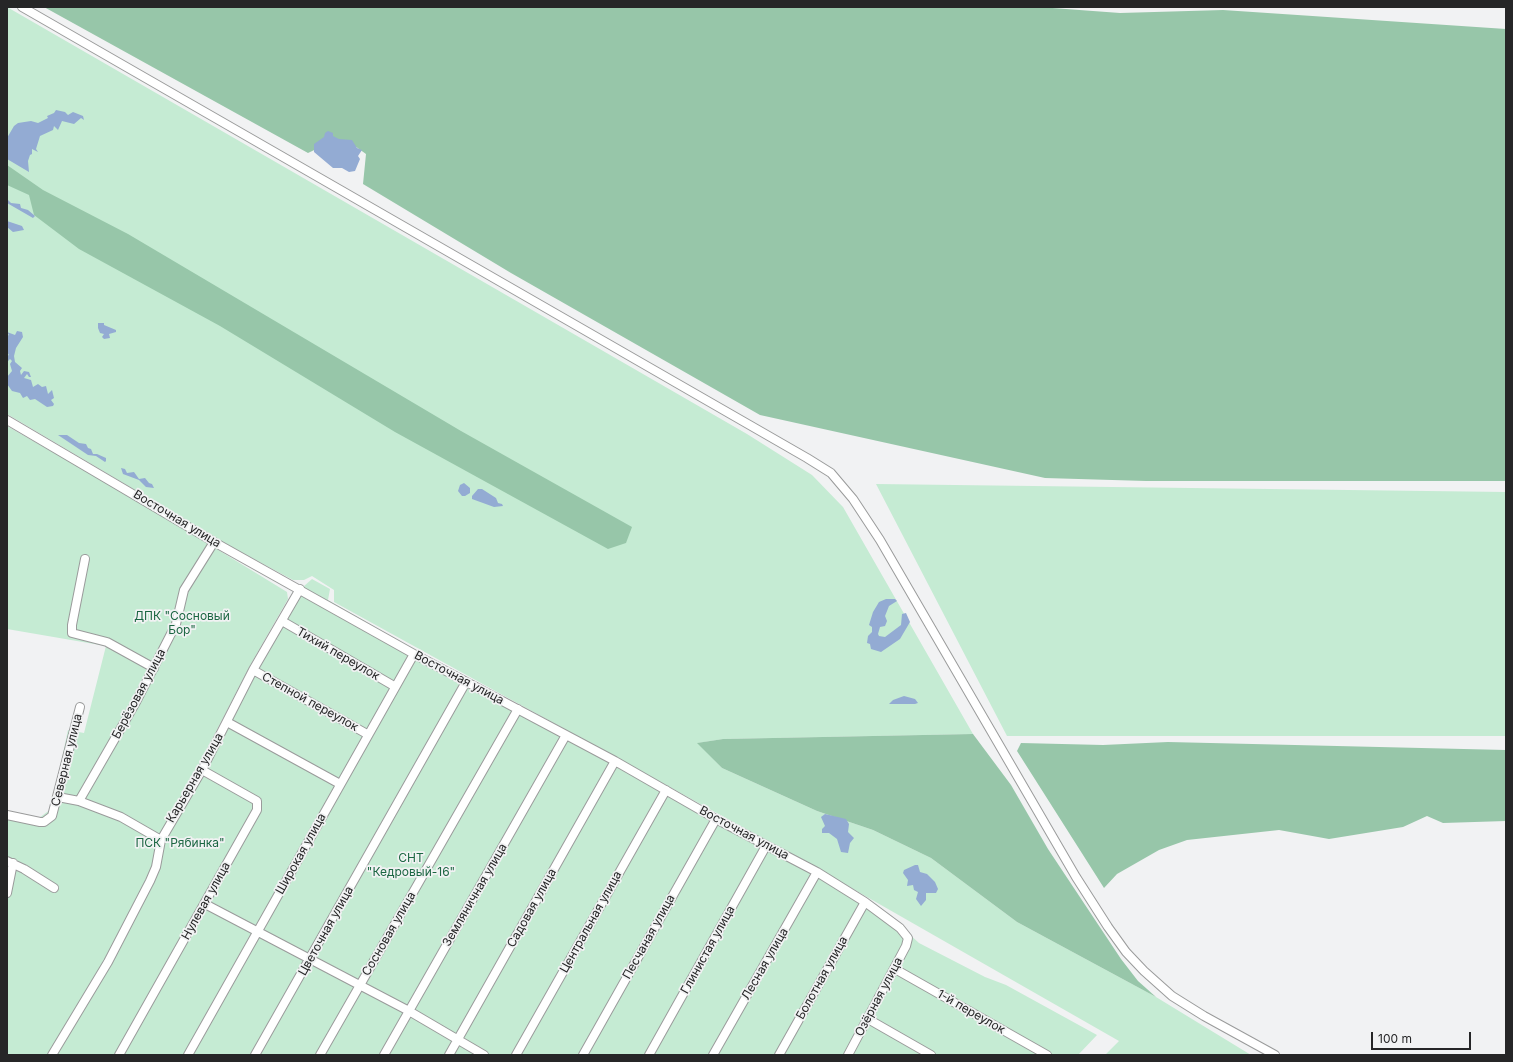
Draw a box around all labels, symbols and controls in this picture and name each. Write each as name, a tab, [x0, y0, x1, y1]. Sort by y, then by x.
street label: Восточная улица	[131, 487, 223, 551]
park label: ДПК "Сосновый Бор"	[134, 609, 230, 637]
street label: Тихий переулок	[294, 624, 382, 684]
street label: Берёзовая улица	[109, 647, 169, 741]
street label: Восточная улица	[412, 648, 506, 708]
street label: Степной переулок	[259, 670, 361, 734]
street label: Северная улица	[49, 712, 85, 808]
street label: Карьерная улица	[163, 731, 227, 825]
street label: Восточная улица	[697, 803, 791, 863]
street label: Широкая улица	[273, 811, 329, 897]
park label: ПСК "Рябинка"	[135, 836, 225, 850]
street label: Земляничная улица	[440, 841, 510, 949]
park label: СНТ "Кедровый-16"	[367, 851, 455, 879]
street label: Нулевая улица	[179, 860, 233, 942]
street label: Садовая улица	[504, 866, 560, 950]
street label: Центральная улица	[557, 869, 625, 975]
street label: Цветочная улица	[295, 884, 357, 978]
street label: Сосновая улица	[359, 889, 419, 979]
street label: Песчаная улица	[620, 892, 678, 982]
street label: Глинистая улица	[678, 903, 738, 997]
street label: Лесная улица	[739, 925, 791, 1003]
street label: Болотная улица	[793, 934, 851, 1022]
street label: Озёрная улица	[852, 955, 906, 1039]
street label: 1-й переулок	[935, 987, 1007, 1037]
scale bar	[1373, 1024, 1473, 1050]
text: 100 m	[1378, 1031, 1412, 1046]

